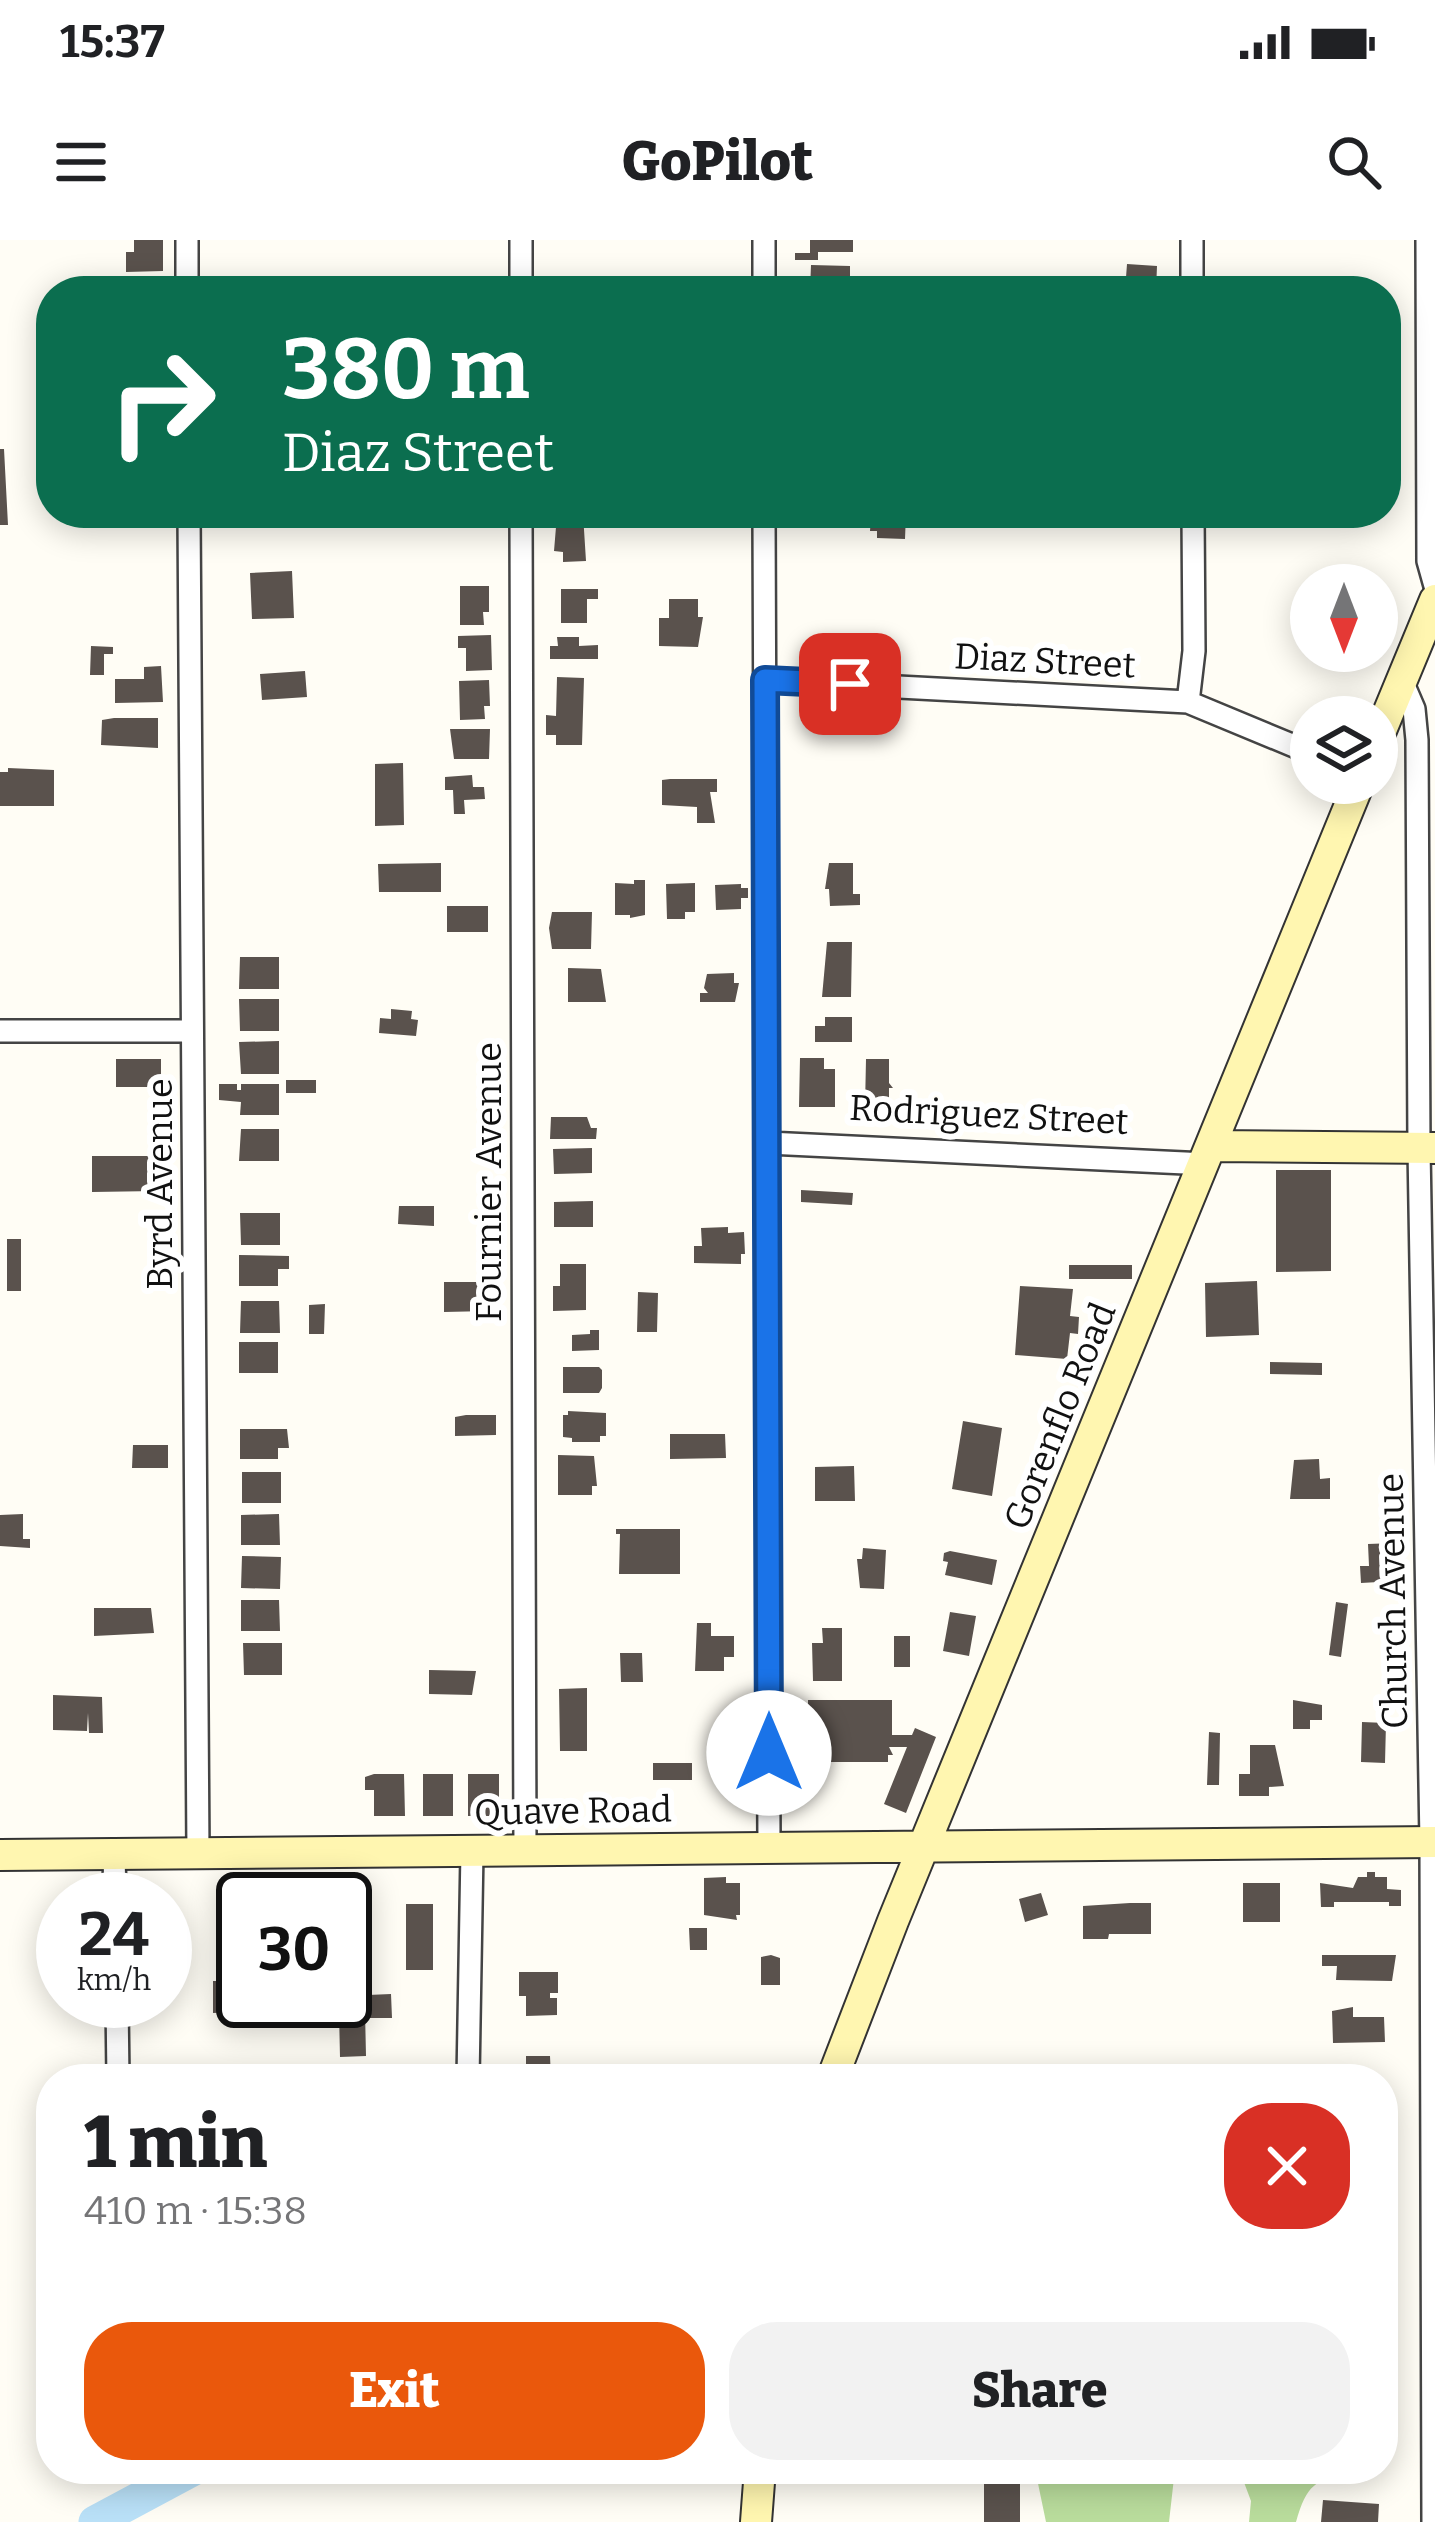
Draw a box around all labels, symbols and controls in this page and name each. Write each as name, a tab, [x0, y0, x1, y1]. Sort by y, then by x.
text: 15:37	[60, 15, 165, 69]
icon: menu	[48, 129, 114, 195]
icon: search	[1321, 129, 1387, 195]
text: GoPilot	[622, 130, 813, 194]
text: 380 m	[282, 319, 530, 420]
icon: right	[84, 324, 240, 480]
text: Diaz Street	[282, 421, 554, 485]
north arrow	[1290, 564, 1398, 672]
map controls	[1290, 564, 1398, 804]
pin	[799, 633, 901, 735]
street label: Diaz Street	[953, 634, 1137, 688]
icon: arrive	[817, 651, 883, 717]
button: layers	[1290, 696, 1398, 804]
street label: Fournier Avenue	[467, 1042, 511, 1322]
street label: Byrd Avenue	[138, 1078, 182, 1290]
street label: Rodriguez Street	[848, 1086, 1130, 1144]
street label: Gorenflo Road	[995, 1296, 1125, 1536]
street label: Church Avenue	[1369, 1473, 1417, 1729]
position arrow	[706, 1690, 832, 1816]
street label: Quave Road	[474, 1787, 672, 1835]
speed limit sign: 30	[216, 1872, 372, 2028]
text: 24	[79, 1899, 149, 1971]
text: km/h	[77, 1962, 151, 1998]
text: 1 min	[84, 2100, 267, 2186]
button: close	[1224, 2103, 1350, 2229]
text: 410 m · 15:38	[84, 2188, 307, 2234]
button: Exit	[84, 2322, 705, 2460]
button: Share	[729, 2322, 1350, 2460]

